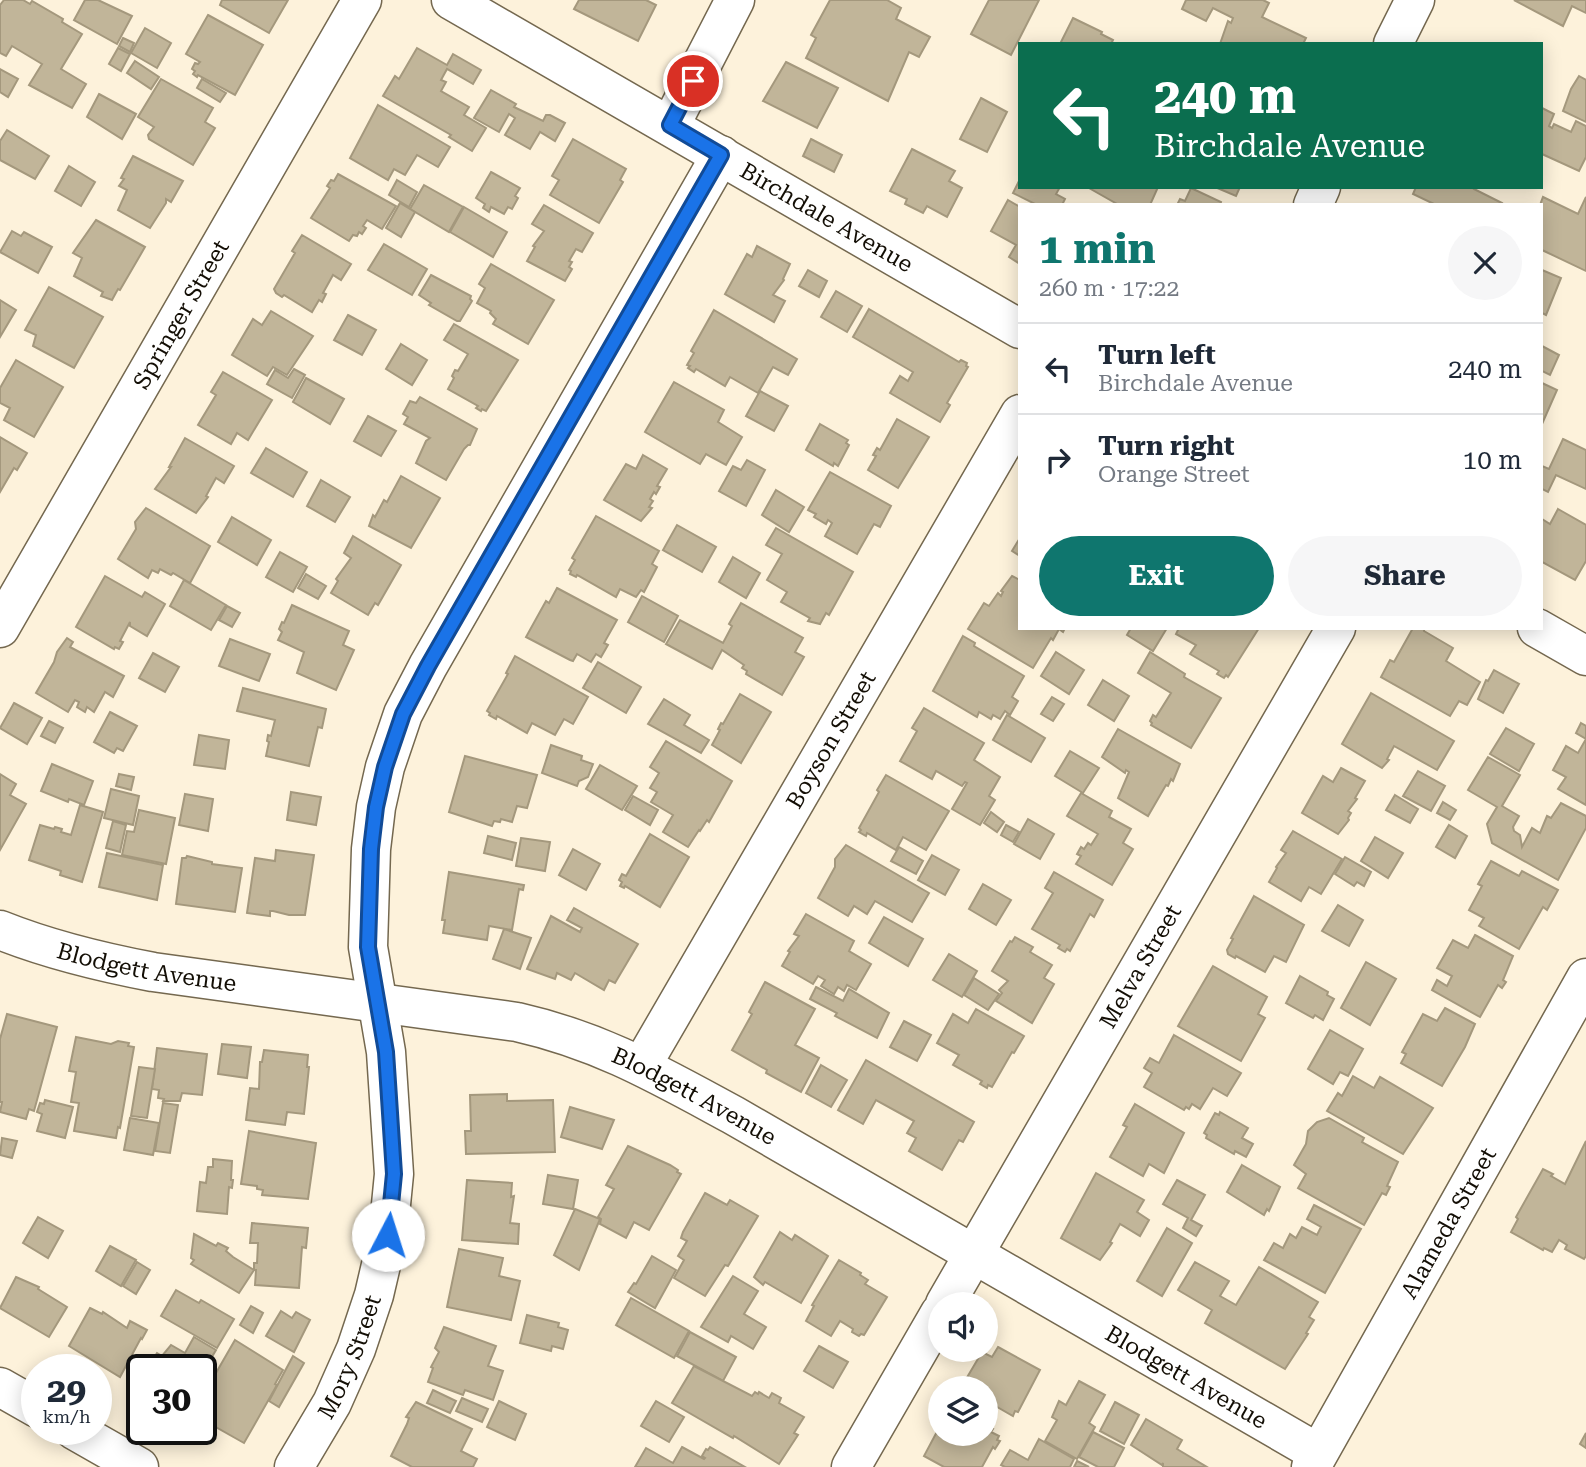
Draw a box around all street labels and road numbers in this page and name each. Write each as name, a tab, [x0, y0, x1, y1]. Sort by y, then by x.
street label: Birchdale Avenue	[735, 157, 918, 278]
street label: Springer Street	[128, 235, 235, 394]
street label: Boyson Street	[781, 666, 882, 814]
street label: Melva Street	[1094, 900, 1187, 1033]
street label: Blodgett Avenue	[54, 937, 238, 997]
street label: Blodgett Avenue	[608, 1042, 781, 1151]
street label: Alameda Street	[1396, 1143, 1502, 1303]
street label: Mory Street	[313, 1291, 387, 1424]
street label: Blodgett Avenue	[1100, 1320, 1272, 1435]

